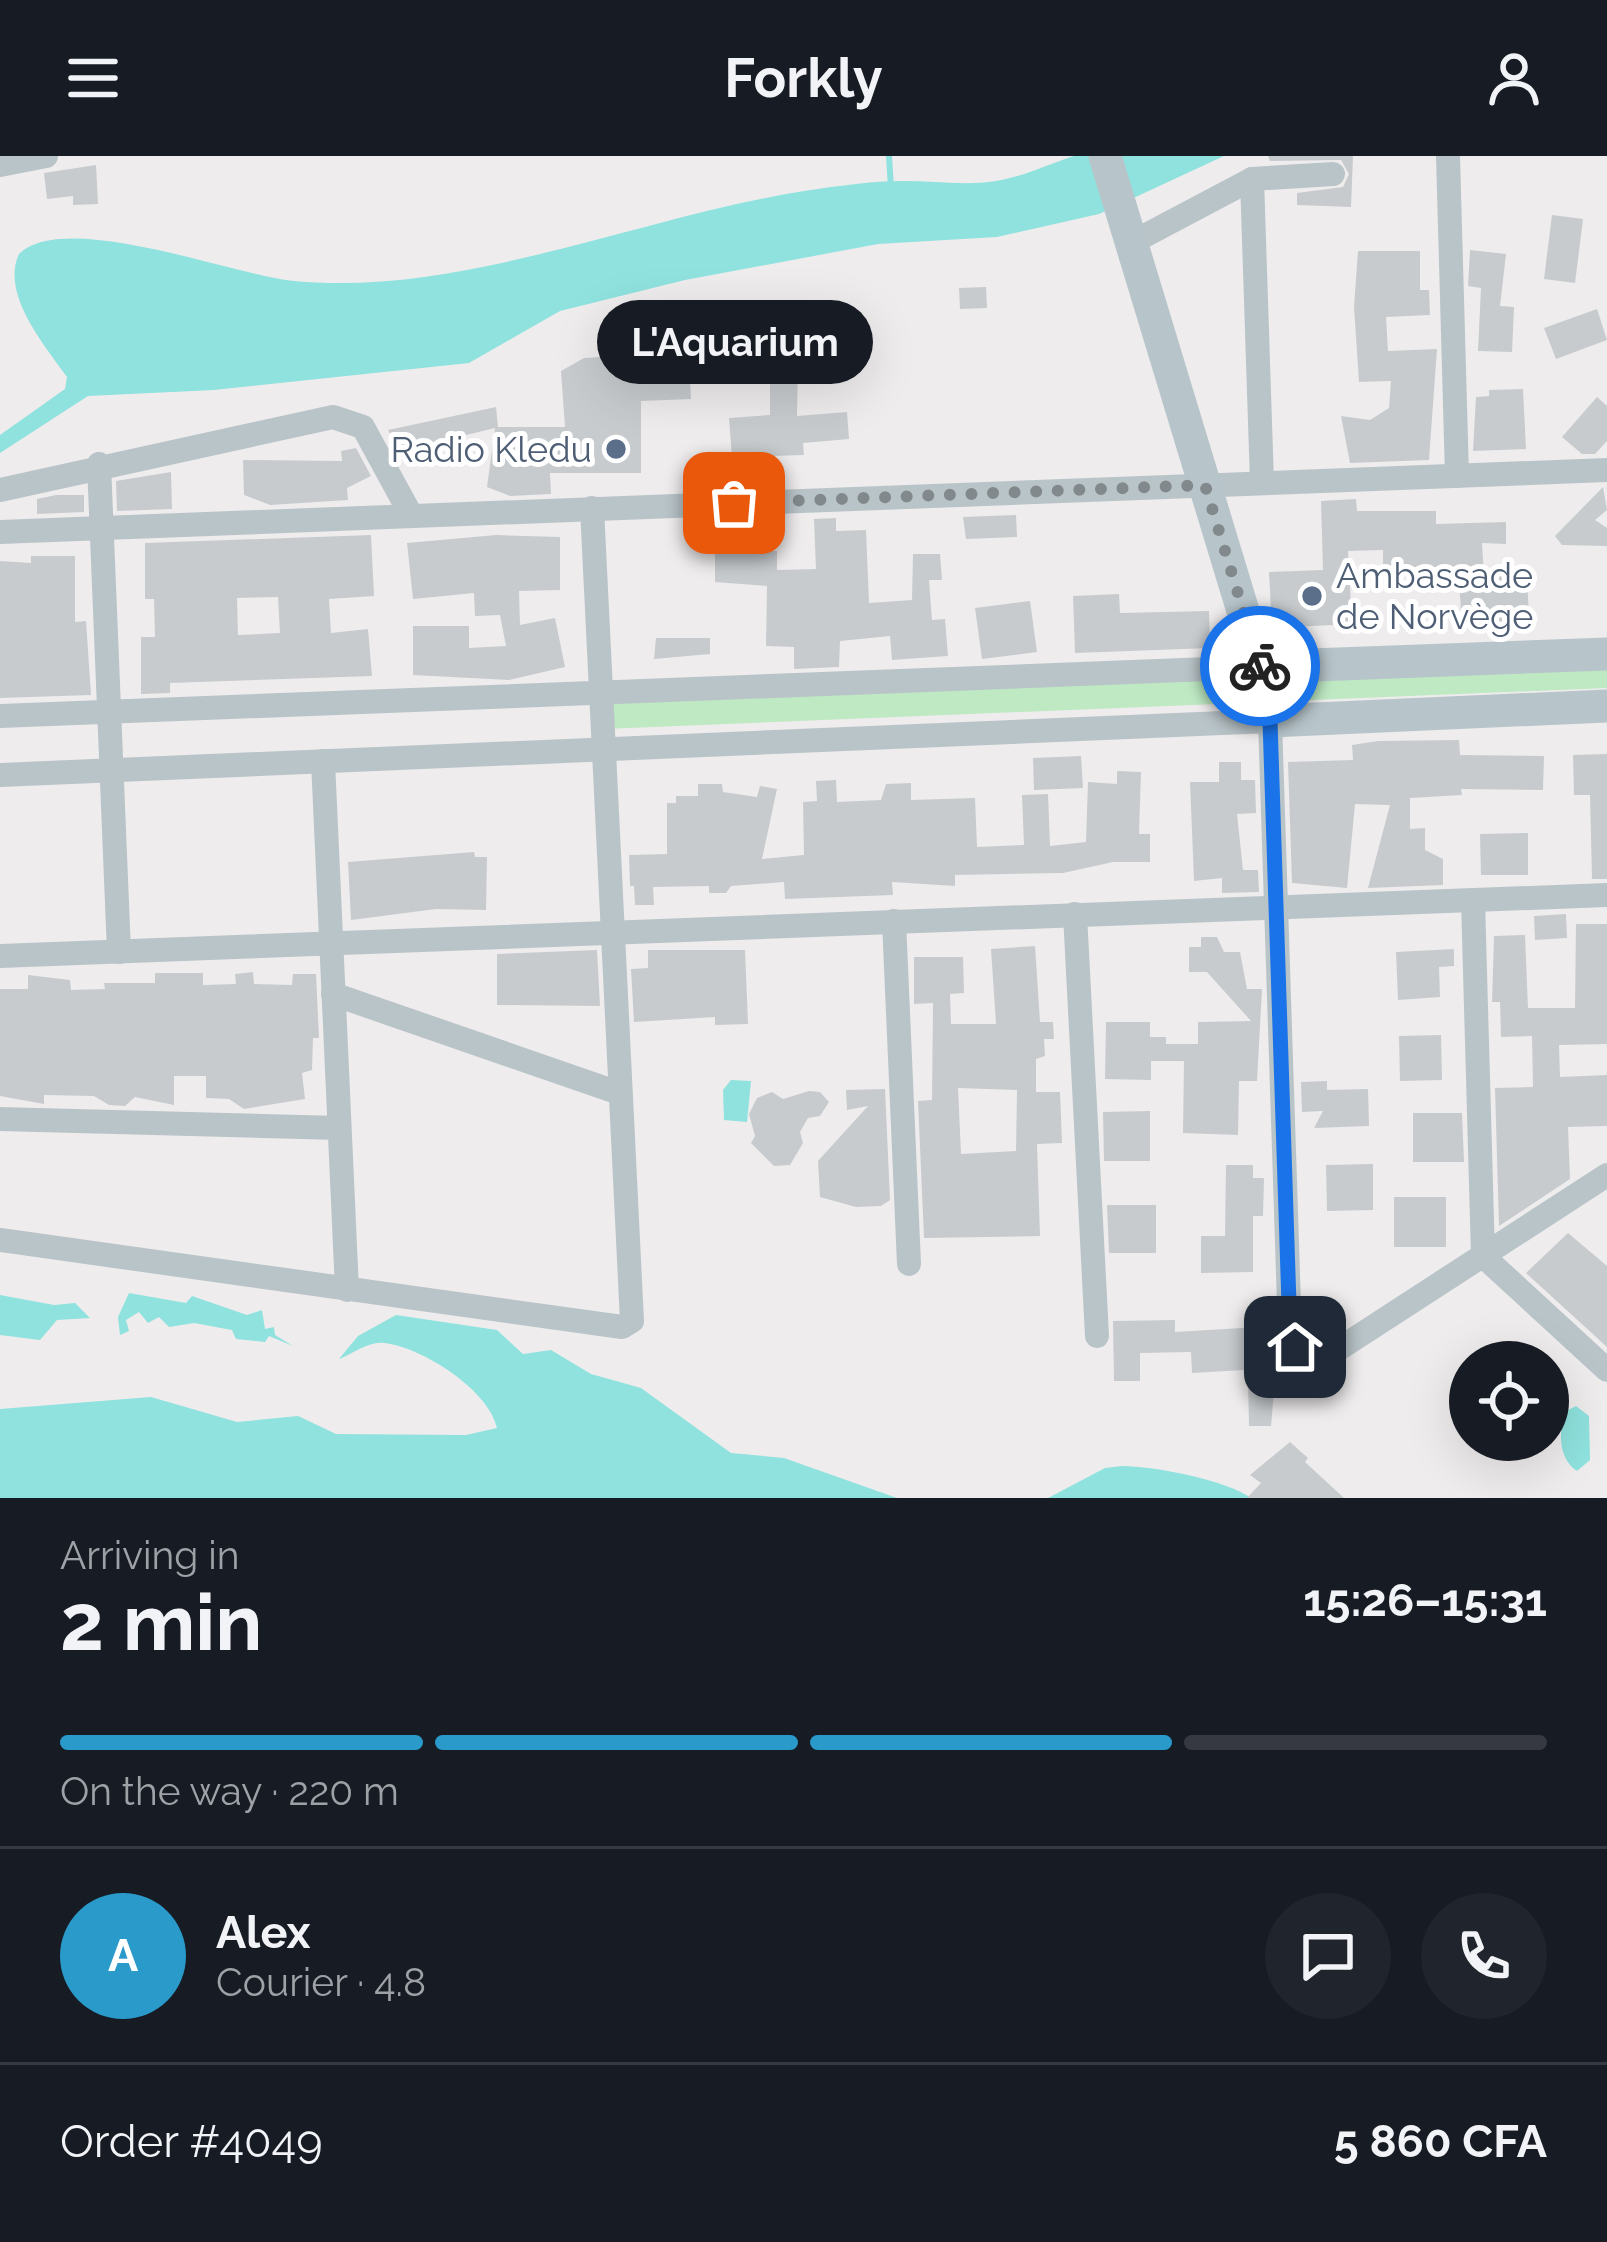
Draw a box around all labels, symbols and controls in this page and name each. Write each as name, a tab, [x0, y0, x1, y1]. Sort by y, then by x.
icon: menu	[60, 45, 126, 111]
icon: person	[1481, 45, 1547, 111]
text: Forkly	[724, 46, 883, 110]
callout: L'Aquarium	[596, 299, 872, 383]
text: L'Aquarium	[631, 319, 839, 365]
place label: Radio Kledu	[390, 428, 592, 470]
marker: Radio Kledu	[603, 436, 629, 462]
pin	[683, 452, 785, 554]
icon: bag	[701, 470, 767, 536]
place label: Ambassade de Norvège	[1336, 554, 1533, 637]
marker: Ambassade de Norvège	[1299, 583, 1325, 609]
courier	[1200, 606, 1320, 726]
icon: bike	[1227, 633, 1293, 699]
pin	[1244, 1296, 1346, 1398]
icon: home	[1262, 1314, 1328, 1380]
map controls	[1449, 1341, 1569, 1461]
button: locate	[1449, 1341, 1569, 1461]
text: Arriving in	[60, 1532, 240, 1578]
text: 15:26–15:31	[1303, 1574, 1547, 1627]
text: 2 min	[60, 1577, 262, 1668]
text: On the way · 220 m	[60, 1768, 399, 1814]
button: chat	[1265, 1893, 1391, 2019]
button: phone	[1421, 1893, 1547, 2019]
text: Alex	[216, 1906, 310, 1959]
text: A	[108, 1929, 138, 1982]
text: Courier · 4.8	[216, 1959, 426, 2005]
text: Order #4049	[60, 2115, 323, 2168]
text: 5 860 CFA	[1334, 2115, 1547, 2168]

